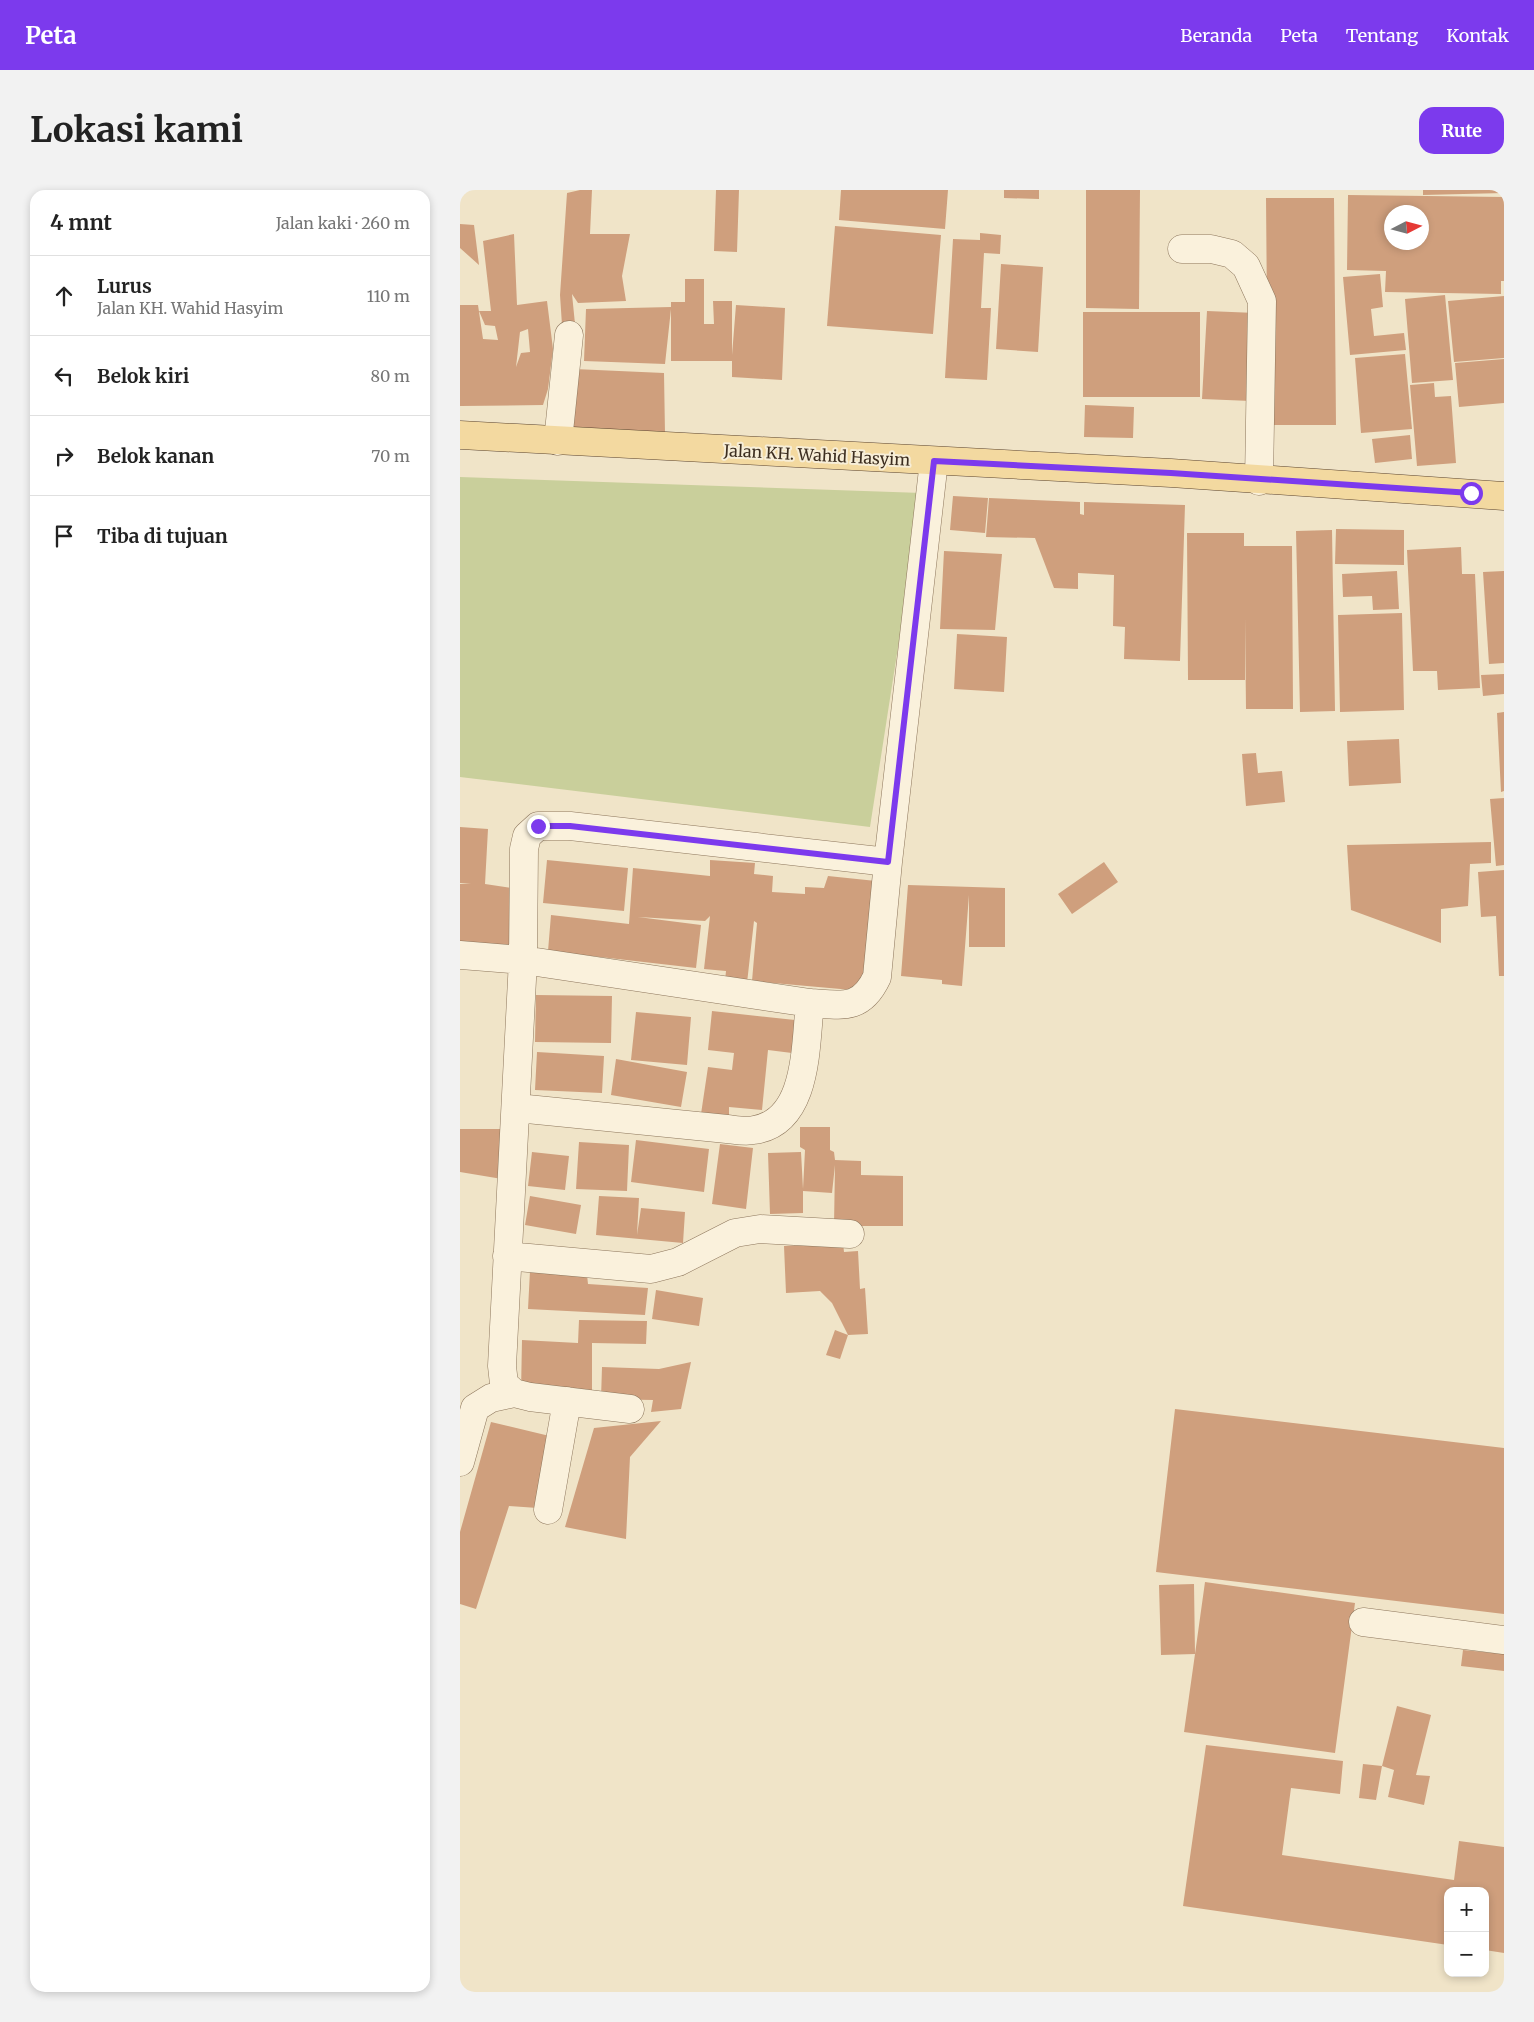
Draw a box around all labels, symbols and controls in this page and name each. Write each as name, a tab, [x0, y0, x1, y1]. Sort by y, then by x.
text: Peta	[25, 20, 77, 51]
text: Beranda	[1180, 24, 1252, 47]
text: Peta	[1280, 24, 1318, 47]
text: Tentang	[1346, 24, 1418, 47]
text: Kontak	[1446, 24, 1509, 47]
button: Rute	[1419, 107, 1504, 154]
text: Lokasi kami	[30, 108, 243, 152]
north arrow	[1384, 205, 1429, 250]
text: 4 mnt	[50, 209, 112, 236]
text: Jalan kaki · 260 m	[276, 213, 410, 233]
text: Lurus	[97, 274, 152, 298]
icon: ahead	[50, 282, 78, 310]
text: 110 m	[367, 286, 410, 306]
text: Jalan KH. Wahid Hasyim	[97, 298, 283, 318]
icon: left	[50, 362, 78, 390]
text: Belok kiri	[97, 364, 189, 388]
text: 80 m	[371, 366, 410, 386]
street label: Jalan KH. Wahid Hasyim	[722, 440, 911, 470]
icon: right	[50, 442, 78, 470]
text: Belok kanan	[97, 444, 214, 468]
text: 70 m	[371, 446, 410, 466]
route start	[1460, 482, 1483, 505]
icon: arrive	[50, 522, 78, 550]
text: Tiba di tujuan	[97, 524, 228, 548]
route end	[527, 815, 550, 838]
map controls	[1444, 1887, 1489, 1977]
button: +	[1444, 1887, 1489, 1932]
button: −	[1444, 1932, 1489, 1977]

